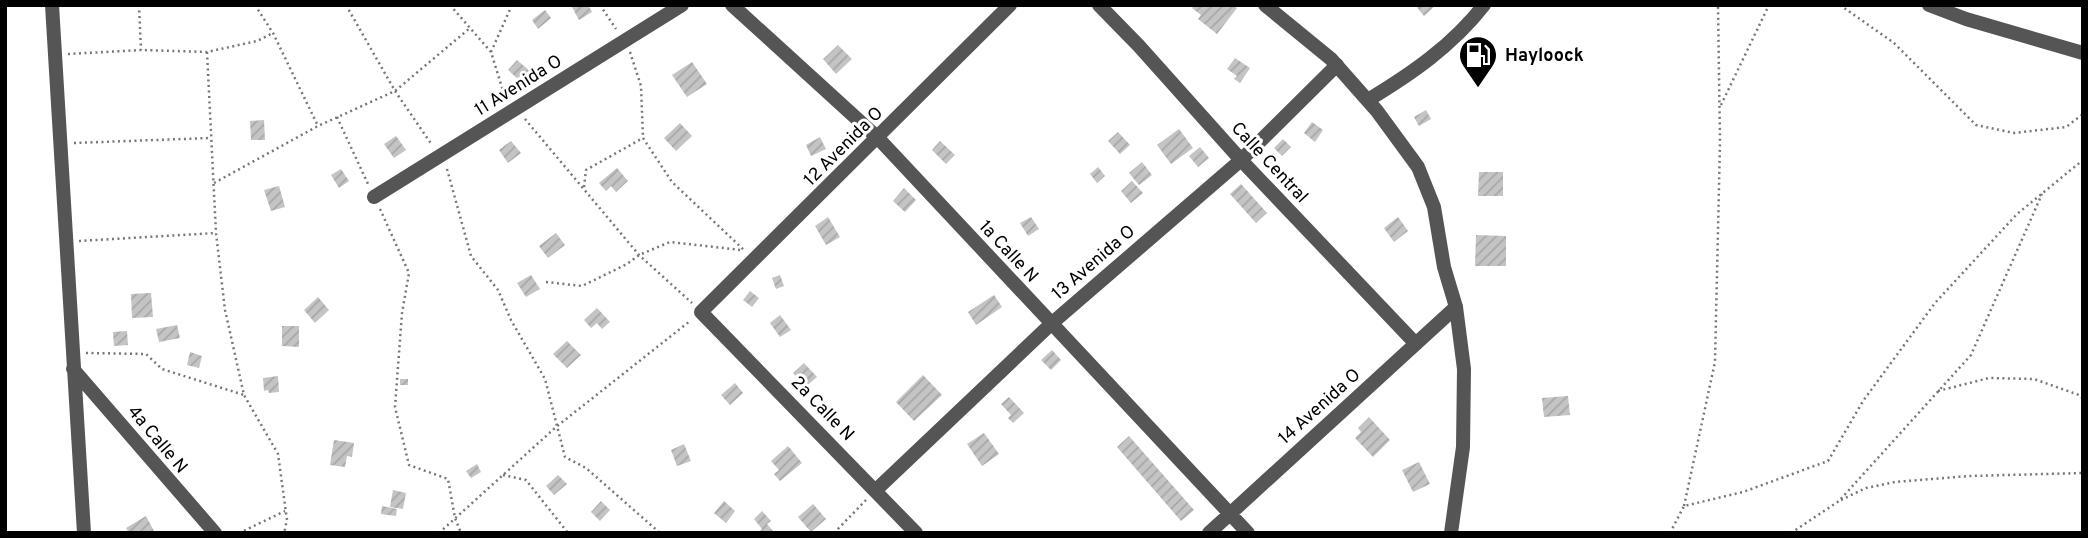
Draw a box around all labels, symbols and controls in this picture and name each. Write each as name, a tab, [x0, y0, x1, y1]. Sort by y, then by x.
fuel station icon: Hayloock	[1457, 34, 1499, 89]
place label: Hayloock	[1505, 45, 1584, 68]
street label: 11 Avenida O	[471, 50, 567, 122]
street label: 12 Avenida O	[799, 102, 889, 192]
street label: Calle Central	[1225, 118, 1312, 208]
street label: 1a Calle N	[973, 216, 1043, 288]
street label: 13 Avenida O	[1048, 221, 1140, 306]
street label: 14 Avenida O	[1274, 364, 1366, 450]
street label: 2a Calle N	[785, 372, 859, 446]
street label: 4a Calle N	[122, 401, 192, 479]

